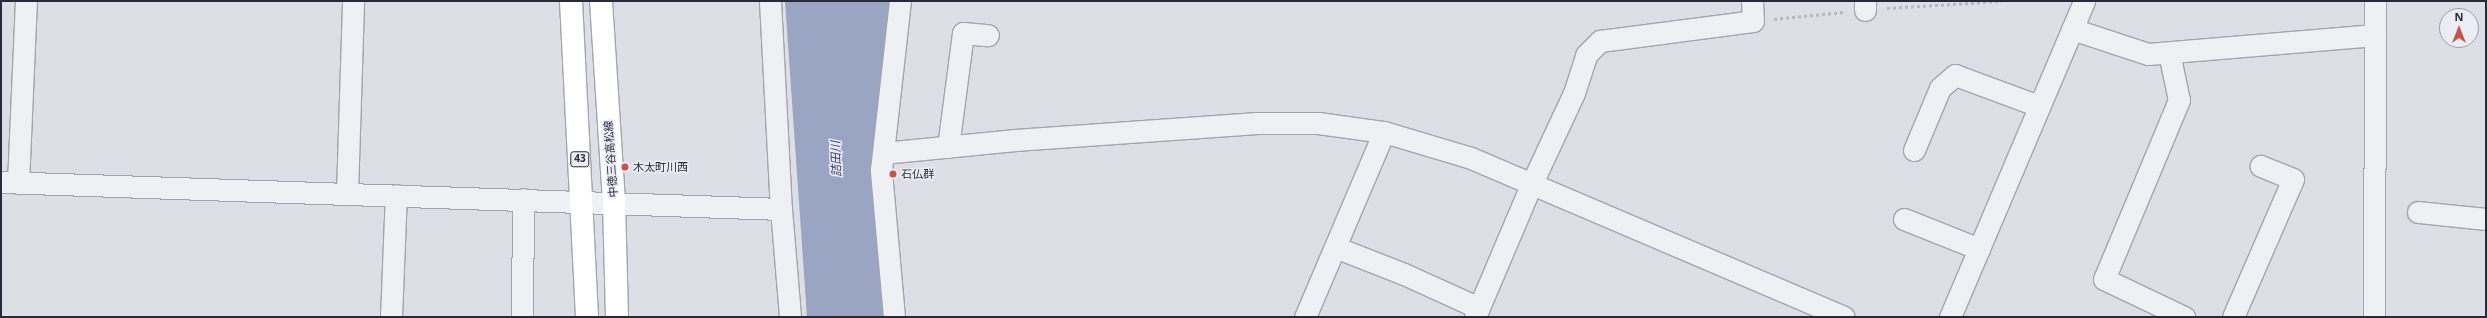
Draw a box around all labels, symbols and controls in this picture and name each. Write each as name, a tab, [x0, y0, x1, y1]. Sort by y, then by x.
north arrow	[2439, 8, 2479, 48]
text: N	[2455, 9, 2463, 24]
street label: 中徳三谷高松線	[602, 120, 620, 198]
water label: 詰田川	[828, 141, 844, 177]
road number: 43	[570, 151, 590, 167]
place label: 木太町川西	[633, 160, 688, 174]
marker: 木太町川西	[620, 162, 630, 172]
place label: 石仏群	[901, 167, 934, 181]
marker: 石仏群	[888, 169, 898, 179]

